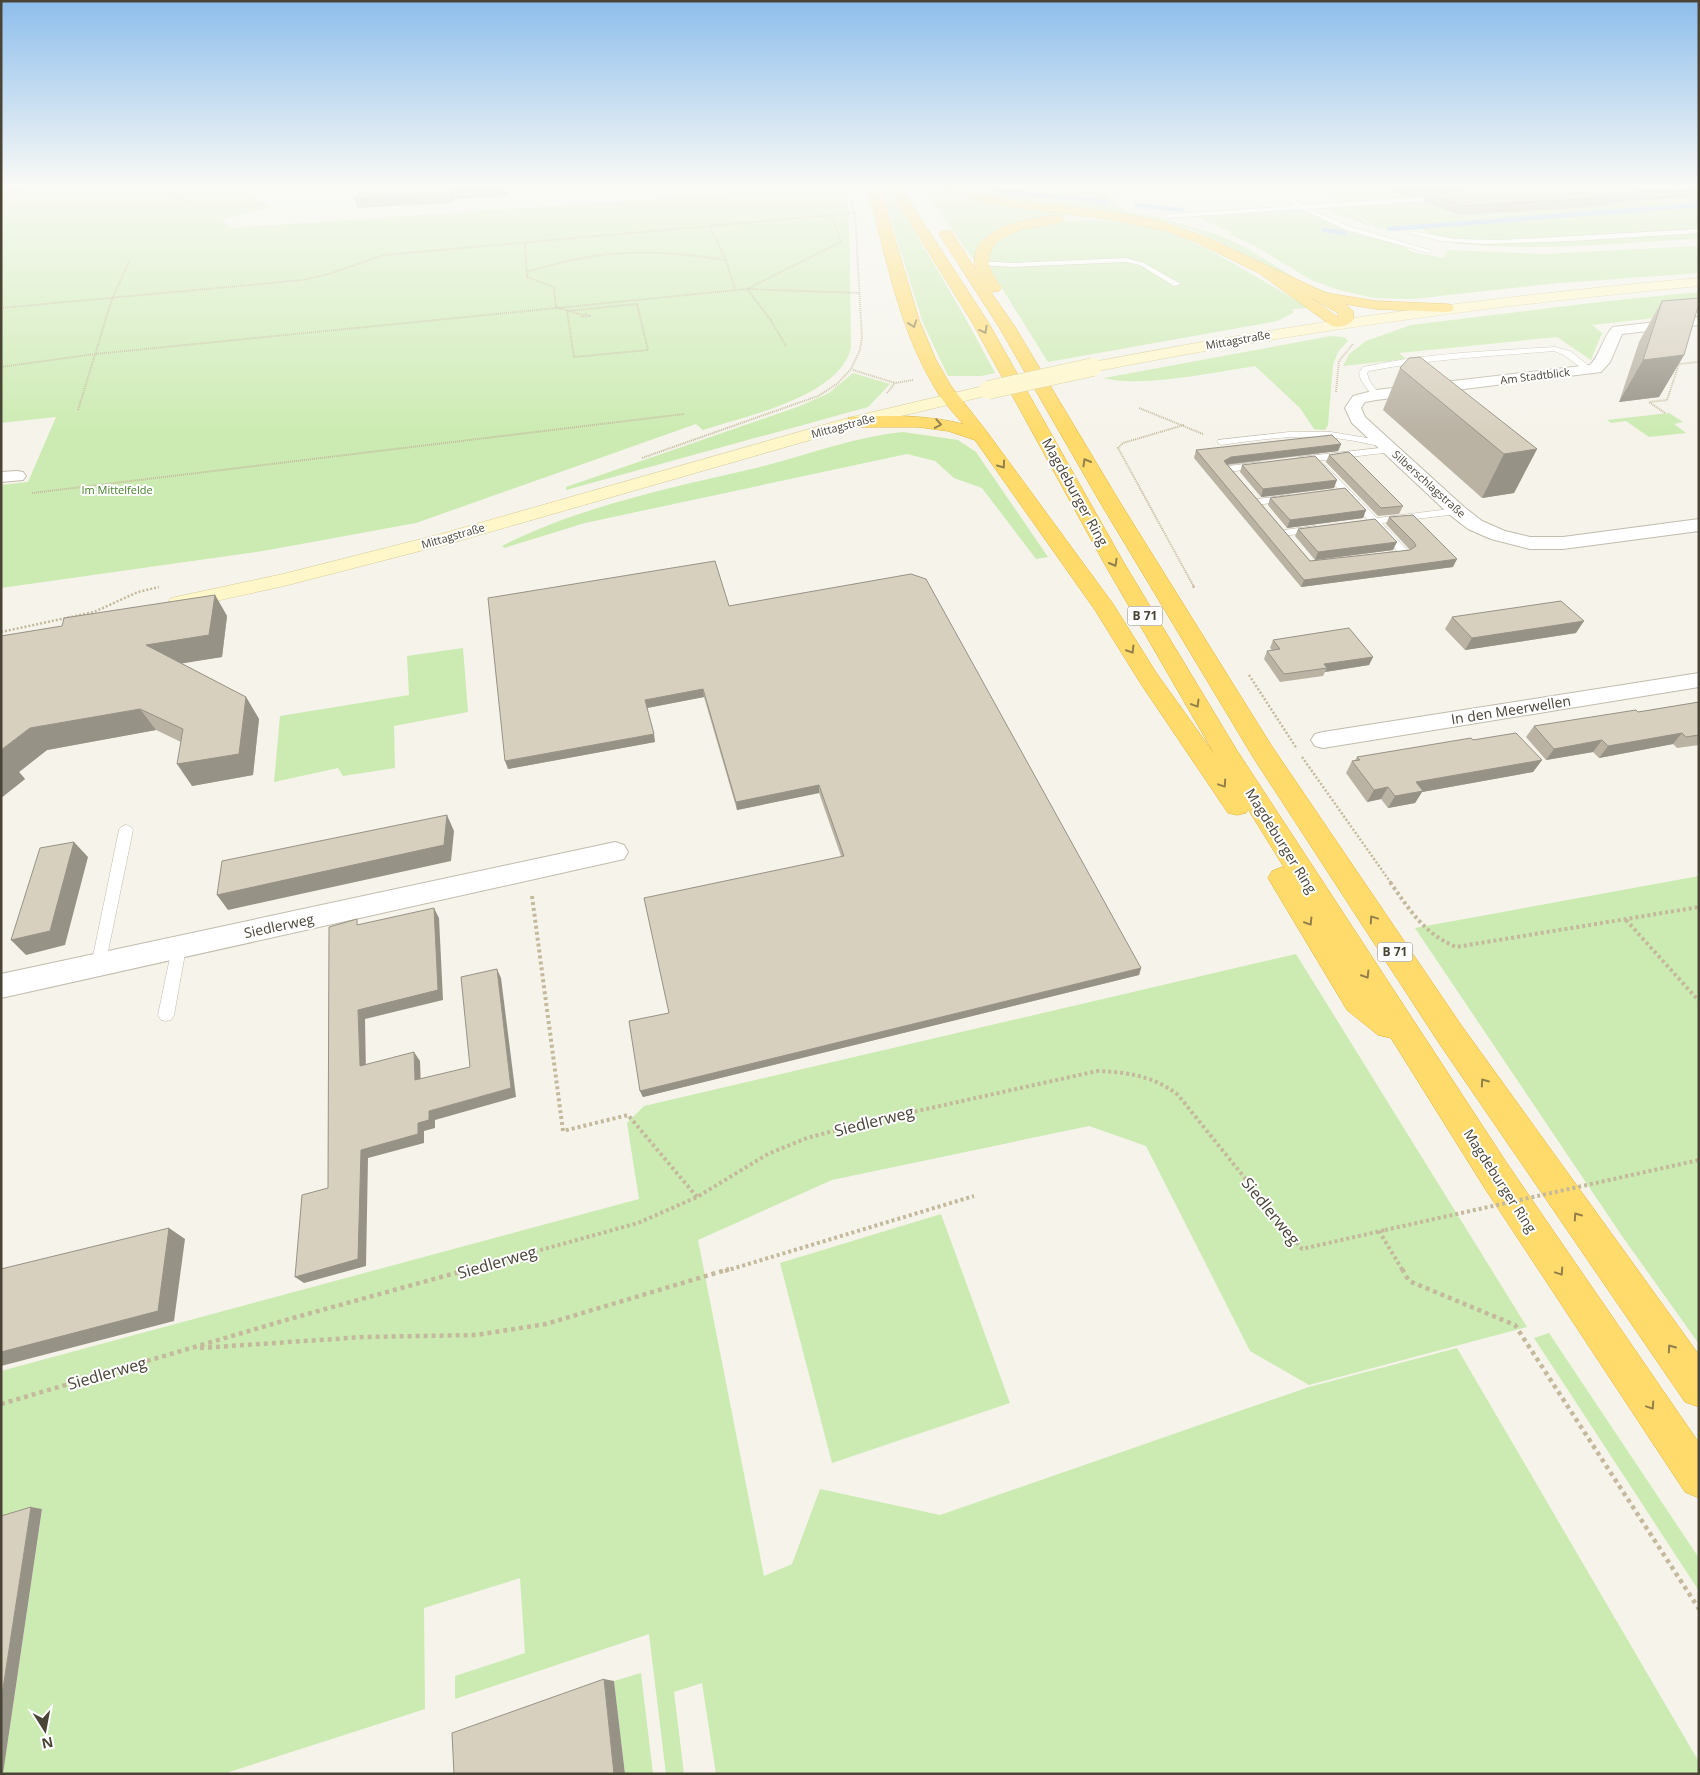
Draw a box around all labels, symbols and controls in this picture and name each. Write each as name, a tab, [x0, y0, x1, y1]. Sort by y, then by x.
one-way arrow	[907, 319, 917, 327]
one-way arrow	[978, 324, 988, 333]
street label: Mittagstraße	[1204, 326, 1271, 353]
street label: Am Stadtblick	[1499, 364, 1571, 387]
street label: Mittagstraße	[809, 410, 876, 441]
one-way arrow	[933, 418, 942, 428]
street label: Magdeburger Ring	[1038, 434, 1113, 549]
street label: Silberschlagstraße	[1389, 447, 1469, 521]
one-way arrow	[996, 459, 1004, 468]
one-way arrow	[1082, 459, 1092, 468]
park label: Im Mittelfelde	[81, 482, 153, 497]
street label: Mittagstraße	[419, 519, 486, 552]
one-way arrow	[1108, 558, 1118, 567]
road number: B 71	[1128, 606, 1162, 626]
one-way arrow	[1125, 645, 1135, 654]
street label: In den Meerwellen	[1450, 691, 1572, 728]
one-way arrow	[1190, 698, 1200, 707]
one-way arrow	[1217, 779, 1226, 788]
street label: Magdeburger Ring	[1241, 785, 1322, 897]
street label: Siedlerweg	[242, 909, 316, 942]
one-way arrow	[1370, 915, 1379, 925]
one-way arrow	[1302, 917, 1312, 926]
road number: B 71	[1378, 942, 1412, 962]
one-way arrow	[1359, 970, 1369, 979]
one-way arrow	[1481, 1079, 1490, 1088]
street label: Siedlerweg	[832, 1100, 916, 1141]
street label: Magdeburger Ring	[1460, 1125, 1541, 1237]
street label: Siedlerweg	[1237, 1173, 1305, 1250]
one-way arrow	[1574, 1212, 1583, 1221]
street label: Siedlerweg	[455, 1240, 539, 1284]
one-way arrow	[1554, 1266, 1563, 1276]
one-way arrow	[1668, 1344, 1677, 1354]
street label: Siedlerweg	[65, 1351, 149, 1395]
one-way arrow	[1645, 1401, 1654, 1410]
north arrow	[20, 1705, 70, 1755]
text: N	[40, 1733, 55, 1754]

